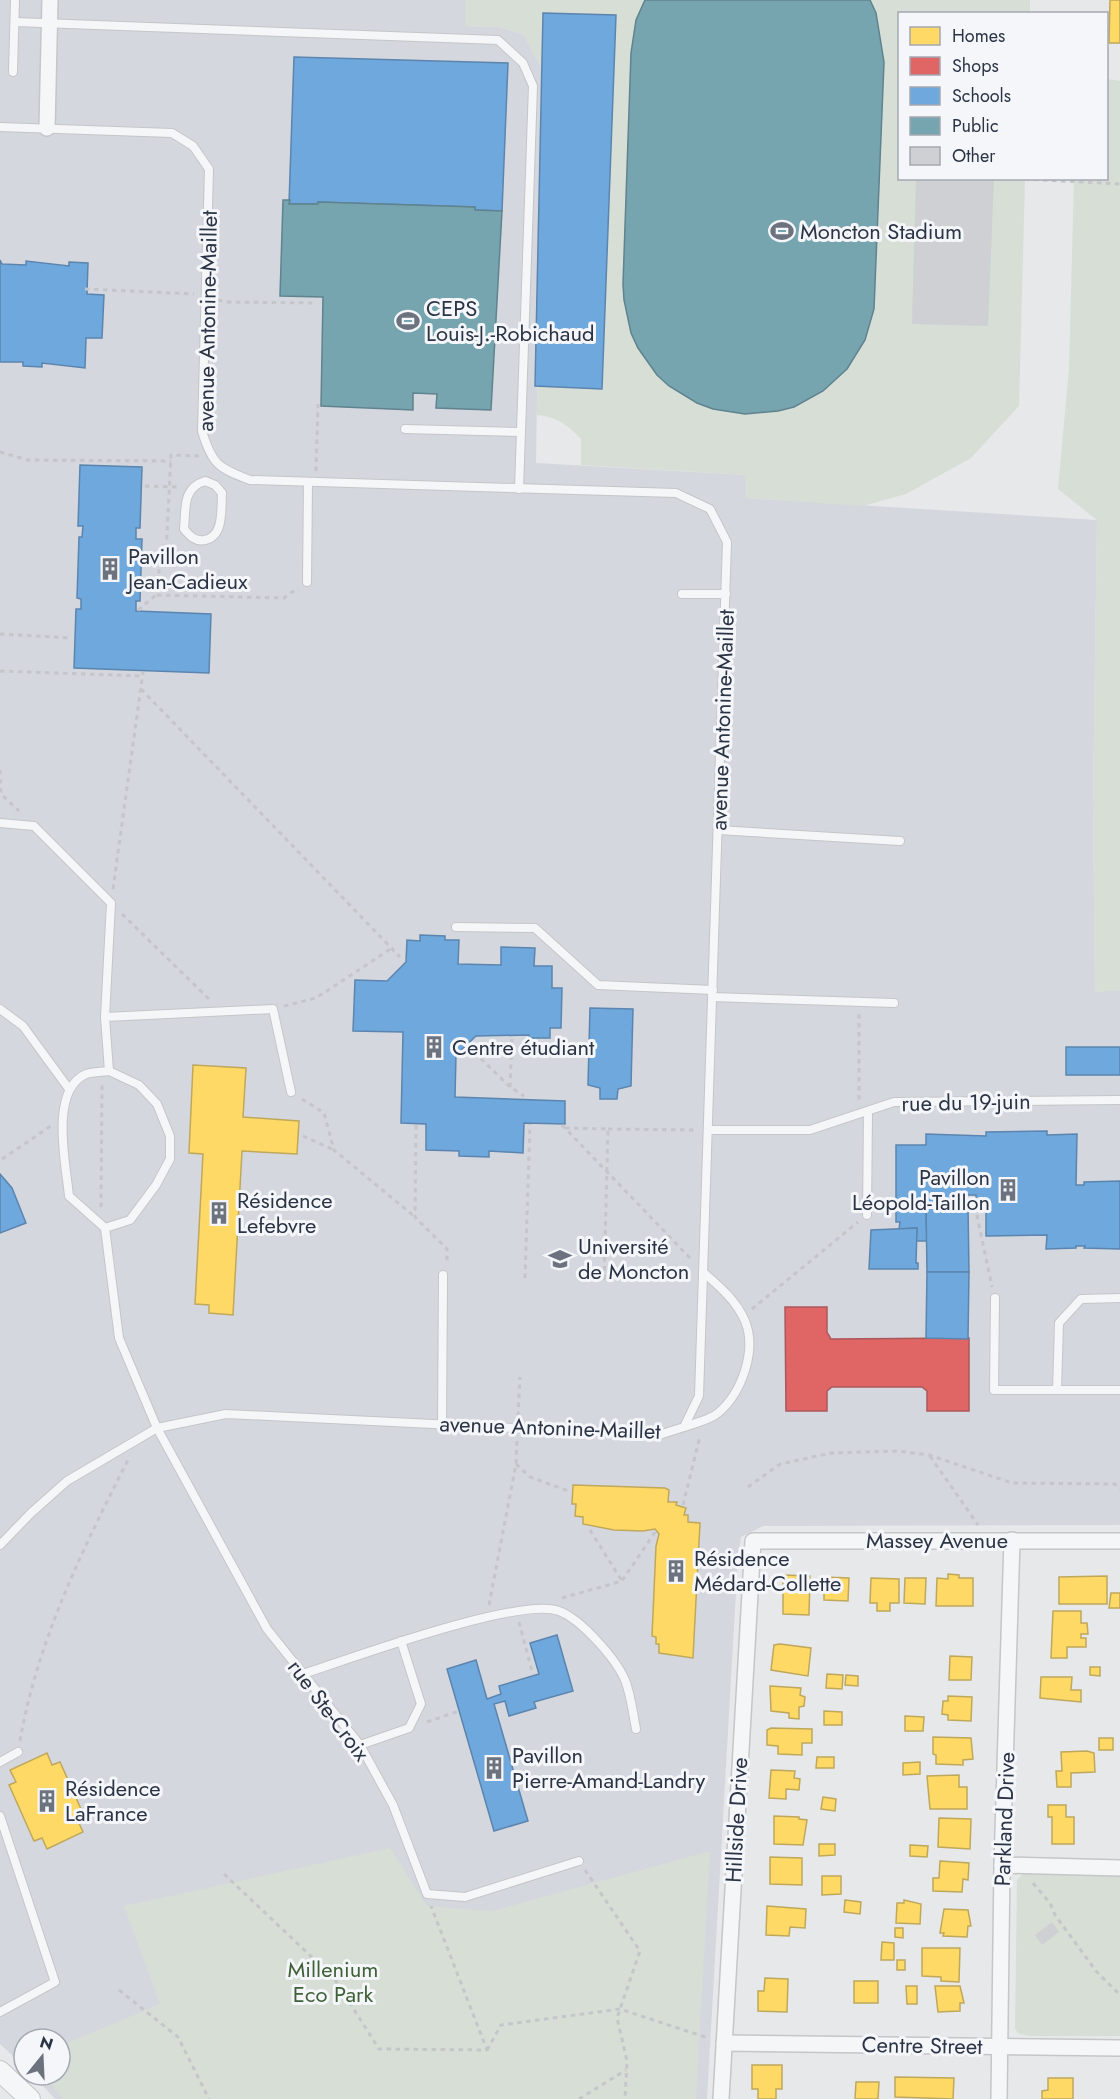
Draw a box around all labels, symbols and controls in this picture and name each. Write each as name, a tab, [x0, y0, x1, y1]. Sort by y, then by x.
legend	[898, 12, 1108, 180]
text: Homes	[952, 23, 1005, 49]
text: Shops	[952, 53, 999, 79]
text: Schools	[952, 83, 1011, 109]
text: Public	[952, 113, 999, 139]
text: Other	[952, 143, 996, 169]
street label: avenue Antonine-Maillet	[189, 209, 225, 432]
place label: Moncton Stadium	[800, 215, 962, 247]
sports icon: Moncton Stadium	[769, 218, 795, 244]
place label: CEPS Louis-J.-Robichaud	[426, 292, 595, 349]
sports icon: CEPS Louis-J.-Robichaud	[395, 308, 421, 334]
place label: Pavillon Jean-Cadieux	[125, 540, 248, 597]
building icon: Pavillon Jean-Cadieux	[97, 556, 123, 582]
street label: avenue Antonine-Maillet	[702, 608, 742, 831]
place label: Centre étudiant	[452, 1031, 595, 1063]
building icon: Centre étudiant	[421, 1034, 447, 1060]
street label: rue du 19-juin	[901, 1085, 1031, 1119]
place label: Pavillon Léopold-Taillon	[852, 1161, 990, 1218]
building icon: Pavillon Léopold-Taillon	[995, 1177, 1021, 1203]
place label: Résidence Lefebvre	[237, 1184, 333, 1241]
building icon: Résidence Lefebvre	[206, 1200, 232, 1226]
place label: Université de Moncton	[578, 1230, 689, 1287]
school or university icon: Université de Moncton	[547, 1246, 573, 1272]
street label: avenue Antonine-Maillet	[439, 1407, 662, 1447]
street label: Massey Avenue	[866, 1524, 1008, 1556]
place label: Résidence Médard-Collette	[694, 1542, 841, 1599]
building icon: Résidence Médard-Collette	[663, 1558, 689, 1584]
street label: rue Ste-Croix	[280, 1653, 378, 1768]
place label: Pavillon Pierre-Amand-Landry	[512, 1739, 706, 1796]
street label: Parkland Drive	[986, 1751, 1022, 1887]
building icon: Pavillon Pierre-Amand-Landry	[481, 1755, 507, 1781]
street label: Hillside Drive	[717, 1756, 755, 1884]
place label: Résidence LaFrance	[65, 1772, 161, 1829]
building icon: Résidence LaFrance	[34, 1788, 60, 1814]
park label: Millenium Eco Park	[288, 1953, 378, 2010]
north arrow	[12, 2027, 72, 2087]
street label: Centre Street	[861, 2028, 983, 2062]
text: N	[37, 2030, 56, 2056]

